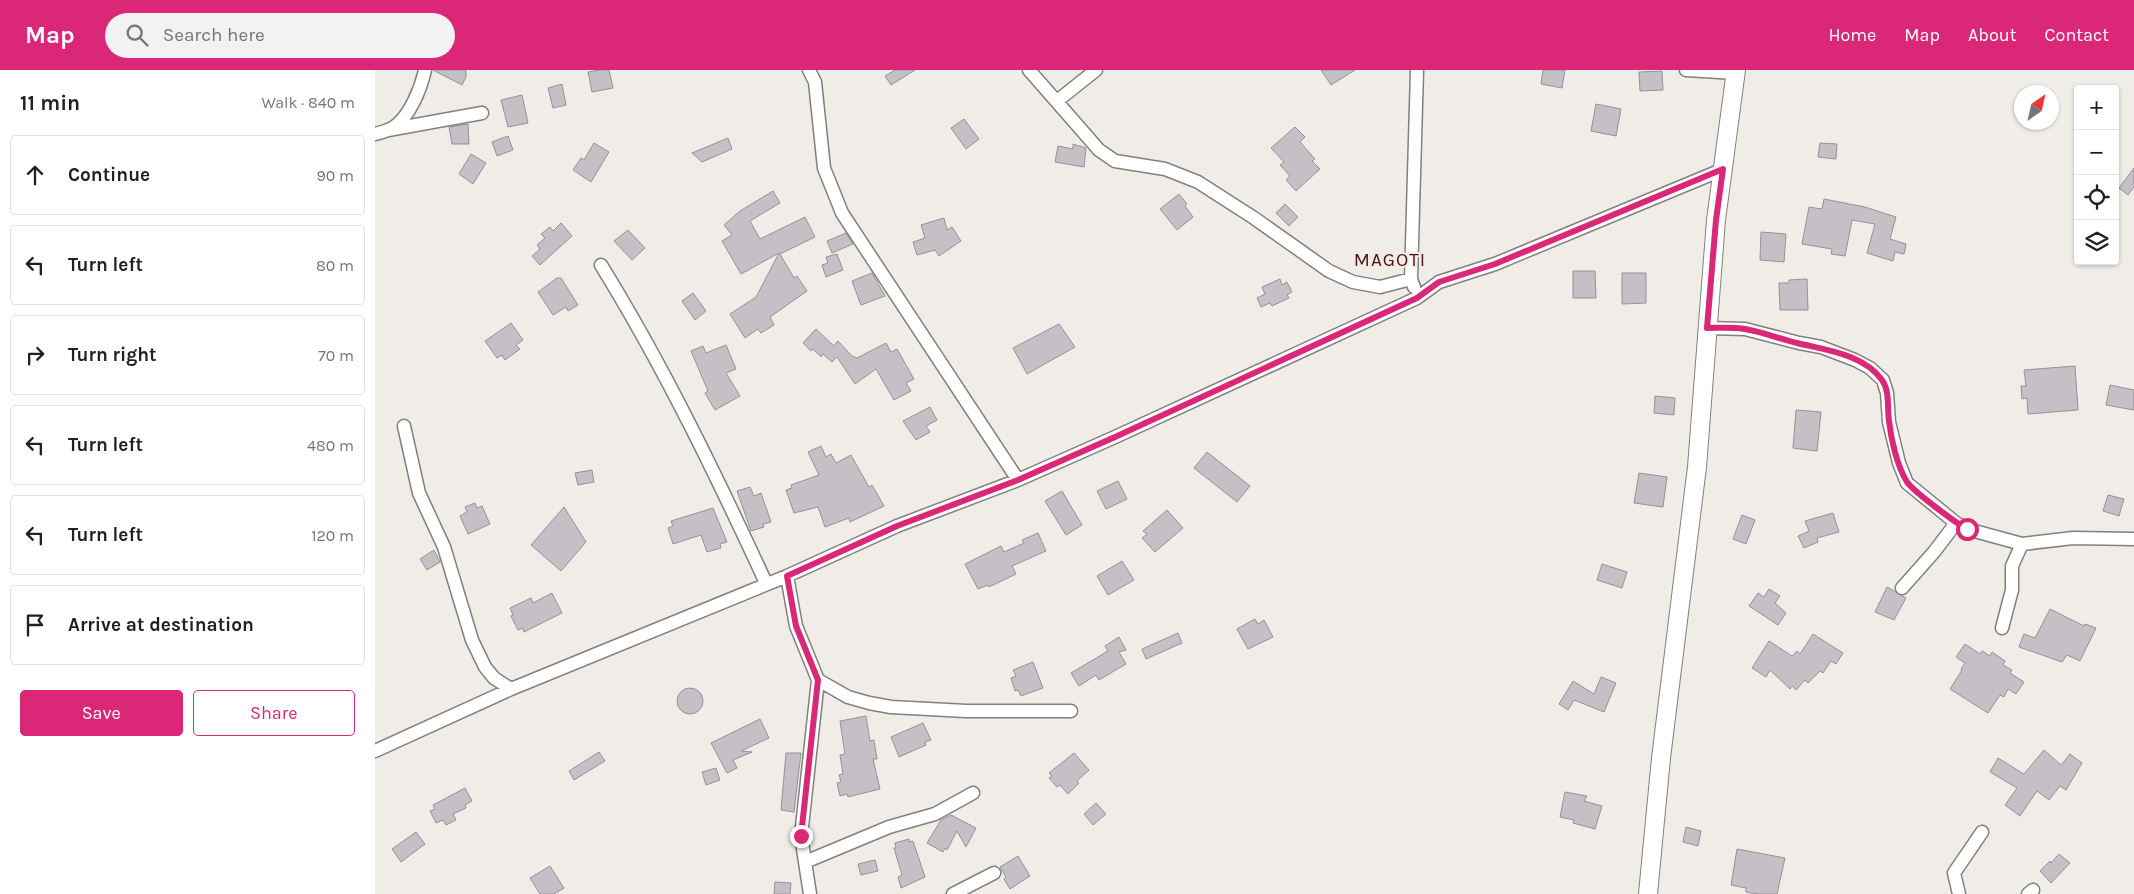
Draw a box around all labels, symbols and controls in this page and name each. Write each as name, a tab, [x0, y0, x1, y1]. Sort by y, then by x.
search box	[105, 13, 455, 58]
text: Map	[25, 21, 75, 49]
icon: search	[123, 21, 151, 49]
text: Search here	[163, 24, 265, 46]
text: Home	[1828, 24, 1876, 46]
text: Map	[1904, 24, 1940, 46]
text: About	[1968, 24, 2017, 46]
text: Contact	[2045, 24, 2109, 46]
north arrow	[2014, 85, 2059, 130]
map controls	[2074, 85, 2119, 265]
button: +	[2074, 85, 2119, 130]
text: 11 min	[20, 91, 80, 115]
text: Walk · 840 m	[261, 93, 355, 112]
button: −	[2074, 130, 2119, 175]
icon: ahead	[21, 161, 49, 189]
text: Continue	[68, 164, 150, 186]
text: 90 m	[316, 166, 354, 185]
button: locate	[2074, 175, 2119, 220]
button: layers	[2074, 220, 2119, 265]
district label: MAGOTI	[1354, 249, 1426, 271]
icon: left	[21, 251, 49, 279]
text: Turn left	[68, 254, 143, 276]
text: 80 m	[316, 256, 354, 275]
icon: right	[21, 341, 49, 369]
text: Turn right	[68, 344, 157, 366]
text: 70 m	[318, 346, 354, 365]
icon: left	[21, 431, 49, 459]
text: Turn left	[68, 434, 143, 456]
text: 480 m	[307, 436, 354, 455]
route start	[1956, 518, 1979, 541]
icon: left	[21, 521, 49, 549]
text: Turn left	[68, 524, 143, 546]
text: 120 m	[311, 526, 354, 545]
icon: arrive	[21, 611, 49, 639]
text: Arrive at destination	[68, 614, 254, 636]
button: Save	[20, 690, 183, 736]
button: Share	[193, 690, 355, 736]
route end	[790, 825, 813, 848]

